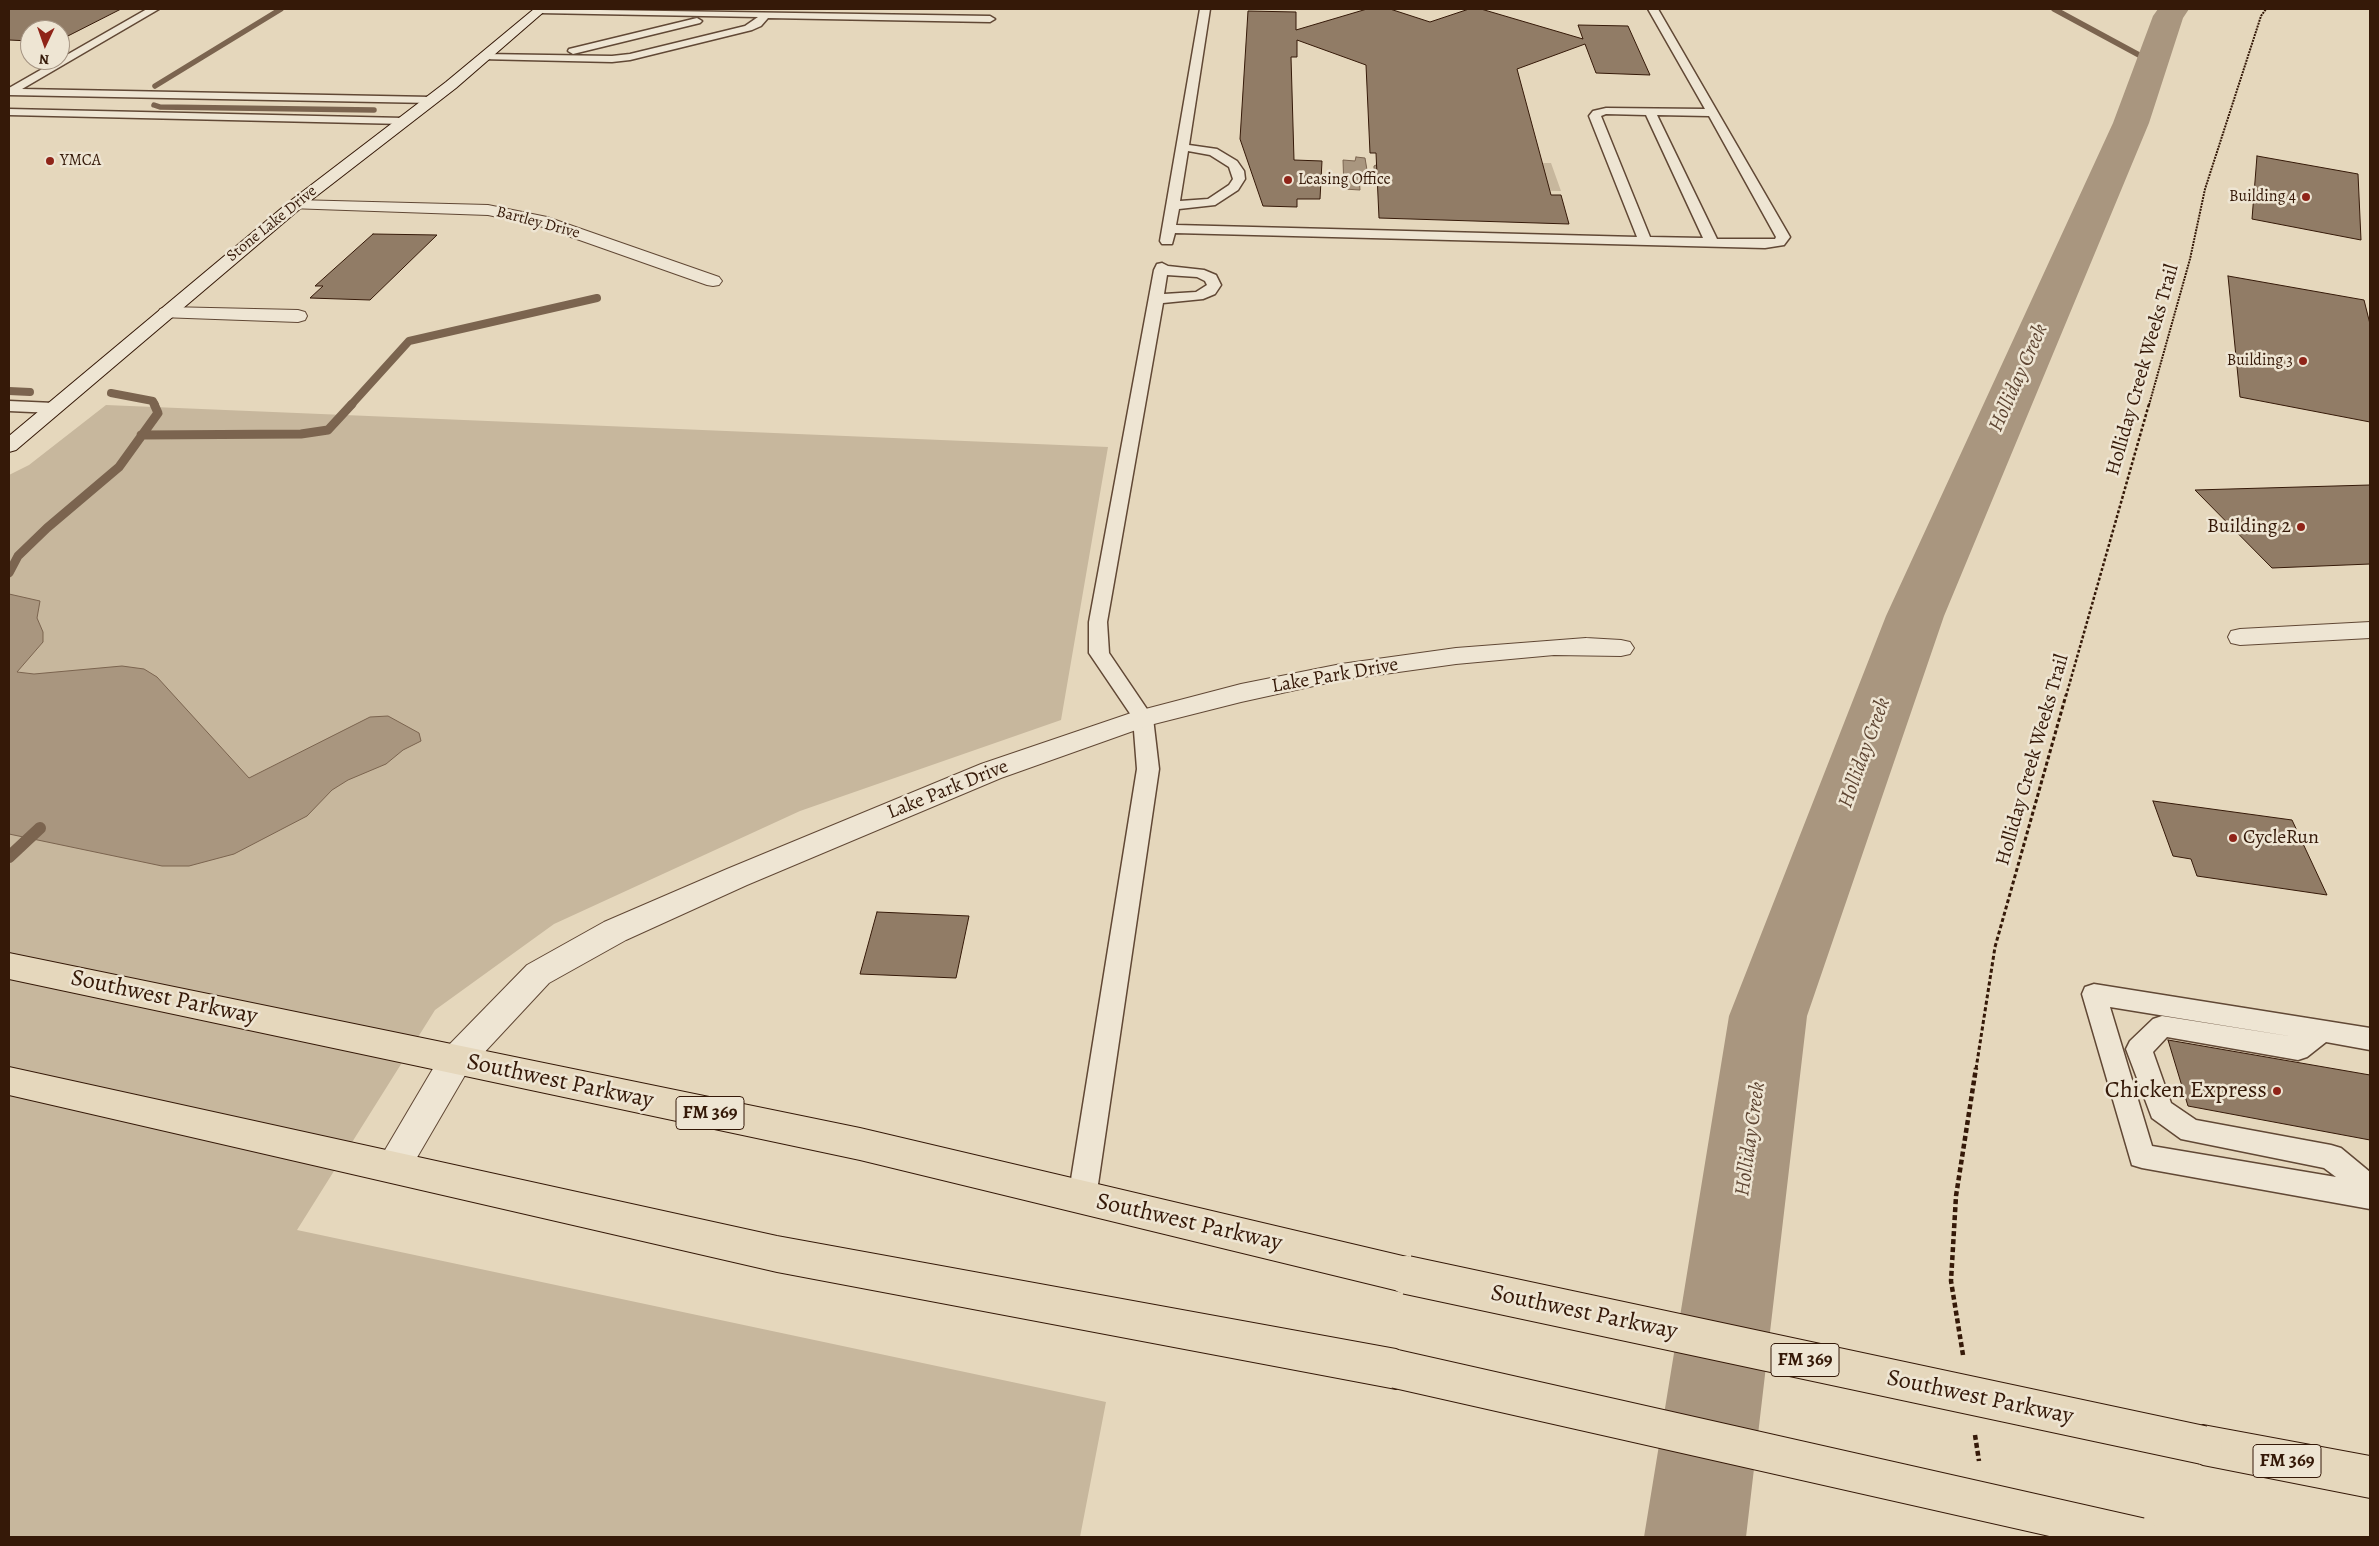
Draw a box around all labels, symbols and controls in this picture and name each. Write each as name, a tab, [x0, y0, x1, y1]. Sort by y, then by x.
north arrow	[20, 20, 70, 70]
text: N	[39, 50, 50, 69]
place label: YMCA	[60, 151, 101, 171]
marker: YMCA	[44, 155, 56, 167]
place label: Leasing Office	[1298, 170, 1391, 190]
marker: Leasing Office	[1282, 174, 1294, 186]
street label: Stone Lake Drive	[223, 182, 321, 266]
place label: Building 4	[2229, 187, 2296, 207]
marker: Building 4	[2300, 191, 2312, 203]
street label: Bartley Drive	[494, 203, 582, 243]
street label: Holliday Creek Weeks Trail	[2101, 262, 2185, 478]
water label: Holliday Creek	[1984, 320, 2054, 436]
place label: Building 3	[2227, 351, 2293, 371]
marker: Building 3	[2297, 355, 2309, 367]
place label: Building 2	[2207, 515, 2291, 539]
marker: Building 2	[2295, 521, 2307, 533]
street label: Holliday Creek Weeks Trail	[1991, 652, 2075, 868]
street label: Lake Park Drive	[1270, 653, 1400, 699]
water label: Holliday Creek	[1833, 695, 1897, 811]
street label: Lake Park Drive	[884, 755, 1012, 825]
place label: CycleRun	[2243, 826, 2319, 850]
marker: CycleRun	[2227, 832, 2239, 844]
street label: Southwest Parkway	[68, 964, 260, 1032]
street label: Southwest Parkway	[464, 1048, 656, 1116]
place label: Chicken Express	[2105, 1077, 2267, 1105]
water label: Holliday Creek	[1731, 1080, 1771, 1198]
marker: Chicken Express	[2271, 1085, 2283, 1097]
road number: FM 369	[676, 1096, 744, 1130]
street label: Southwest Parkway	[1093, 1188, 1285, 1258]
street label: Southwest Parkway	[1488, 1279, 1680, 1347]
road number: FM 369	[1771, 1344, 1839, 1376]
street label: Southwest Parkway	[1884, 1364, 2076, 1432]
road number: FM 369	[2253, 1444, 2321, 1478]

